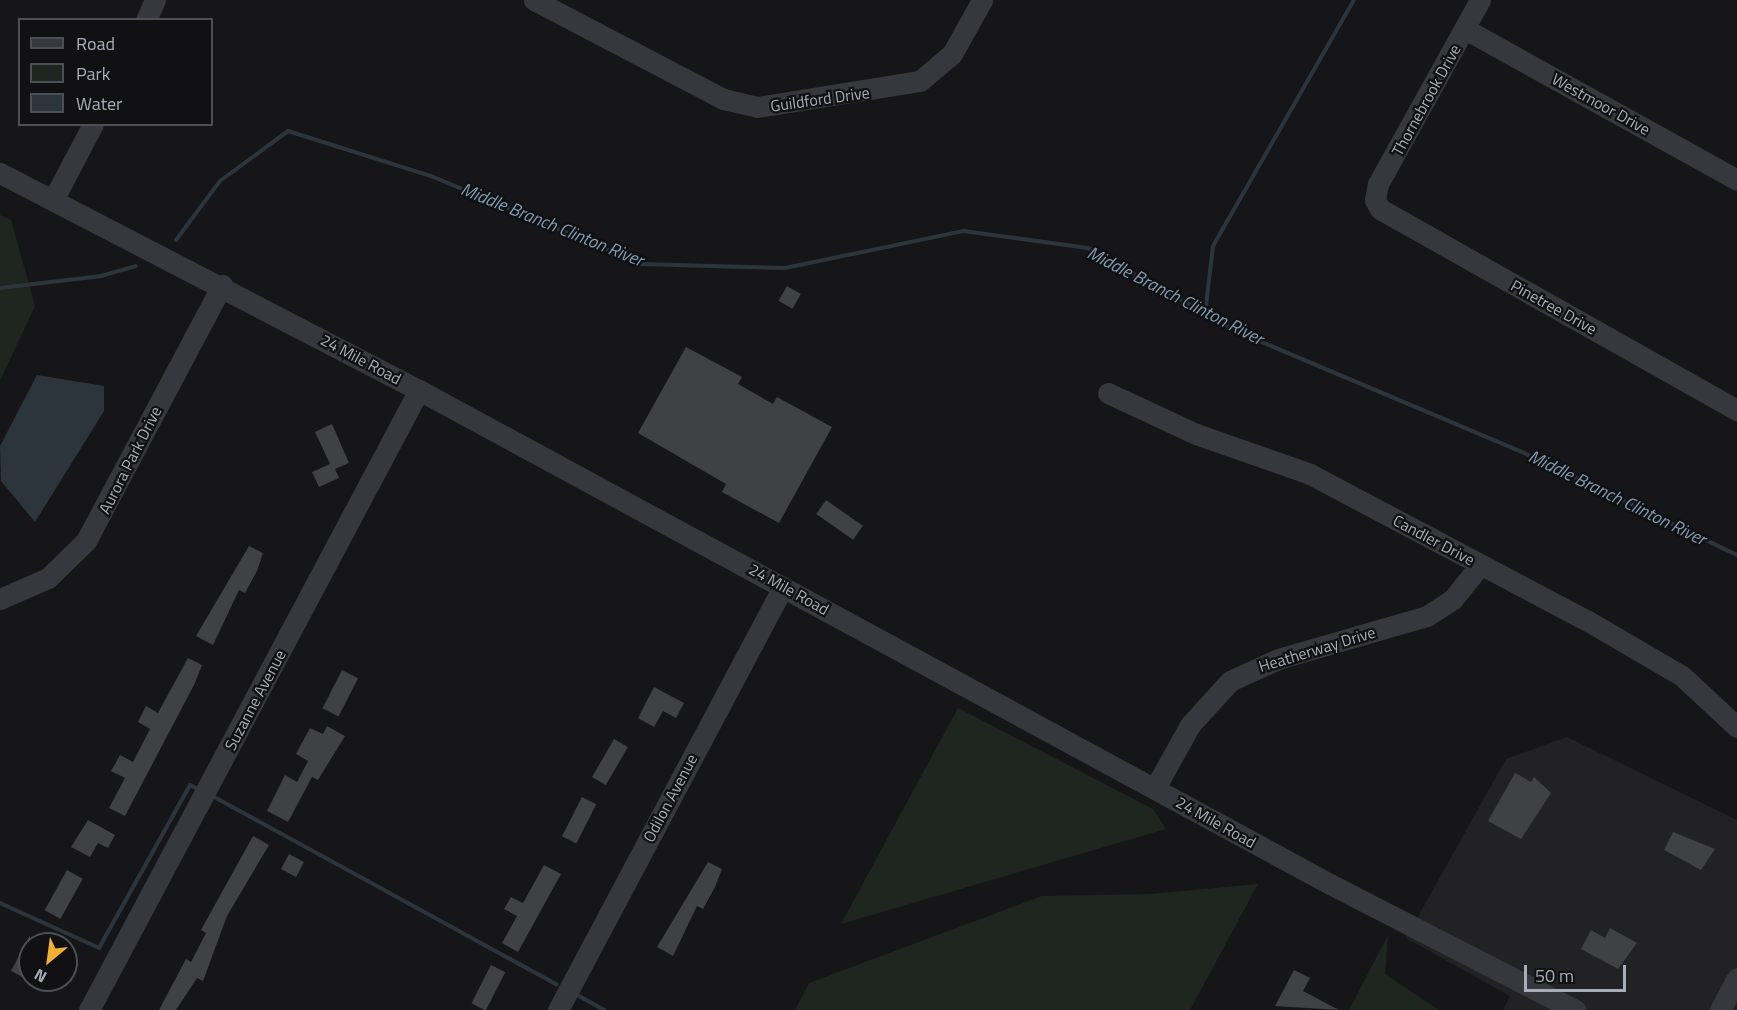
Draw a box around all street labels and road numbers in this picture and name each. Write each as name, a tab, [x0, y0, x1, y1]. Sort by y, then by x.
street label: Thornebrook Drive	[1387, 41, 1465, 159]
street label: Westmoor Drive	[1549, 69, 1653, 139]
street label: Guildford Drive	[769, 83, 871, 115]
street label: Pinetree Drive	[1508, 276, 1600, 338]
street label: 24 Mile Road	[318, 330, 404, 388]
street label: Aurora Park Drive	[95, 403, 165, 517]
street label: Candler Drive	[1390, 510, 1478, 570]
street label: 24 Mile Road	[746, 559, 832, 619]
street label: Heatherway Drive	[1256, 622, 1378, 676]
street label: Suzanne Avenue	[220, 646, 290, 754]
street label: Odilon Avenue	[639, 751, 701, 845]
street label: 24 Mile Road	[1173, 792, 1259, 852]

